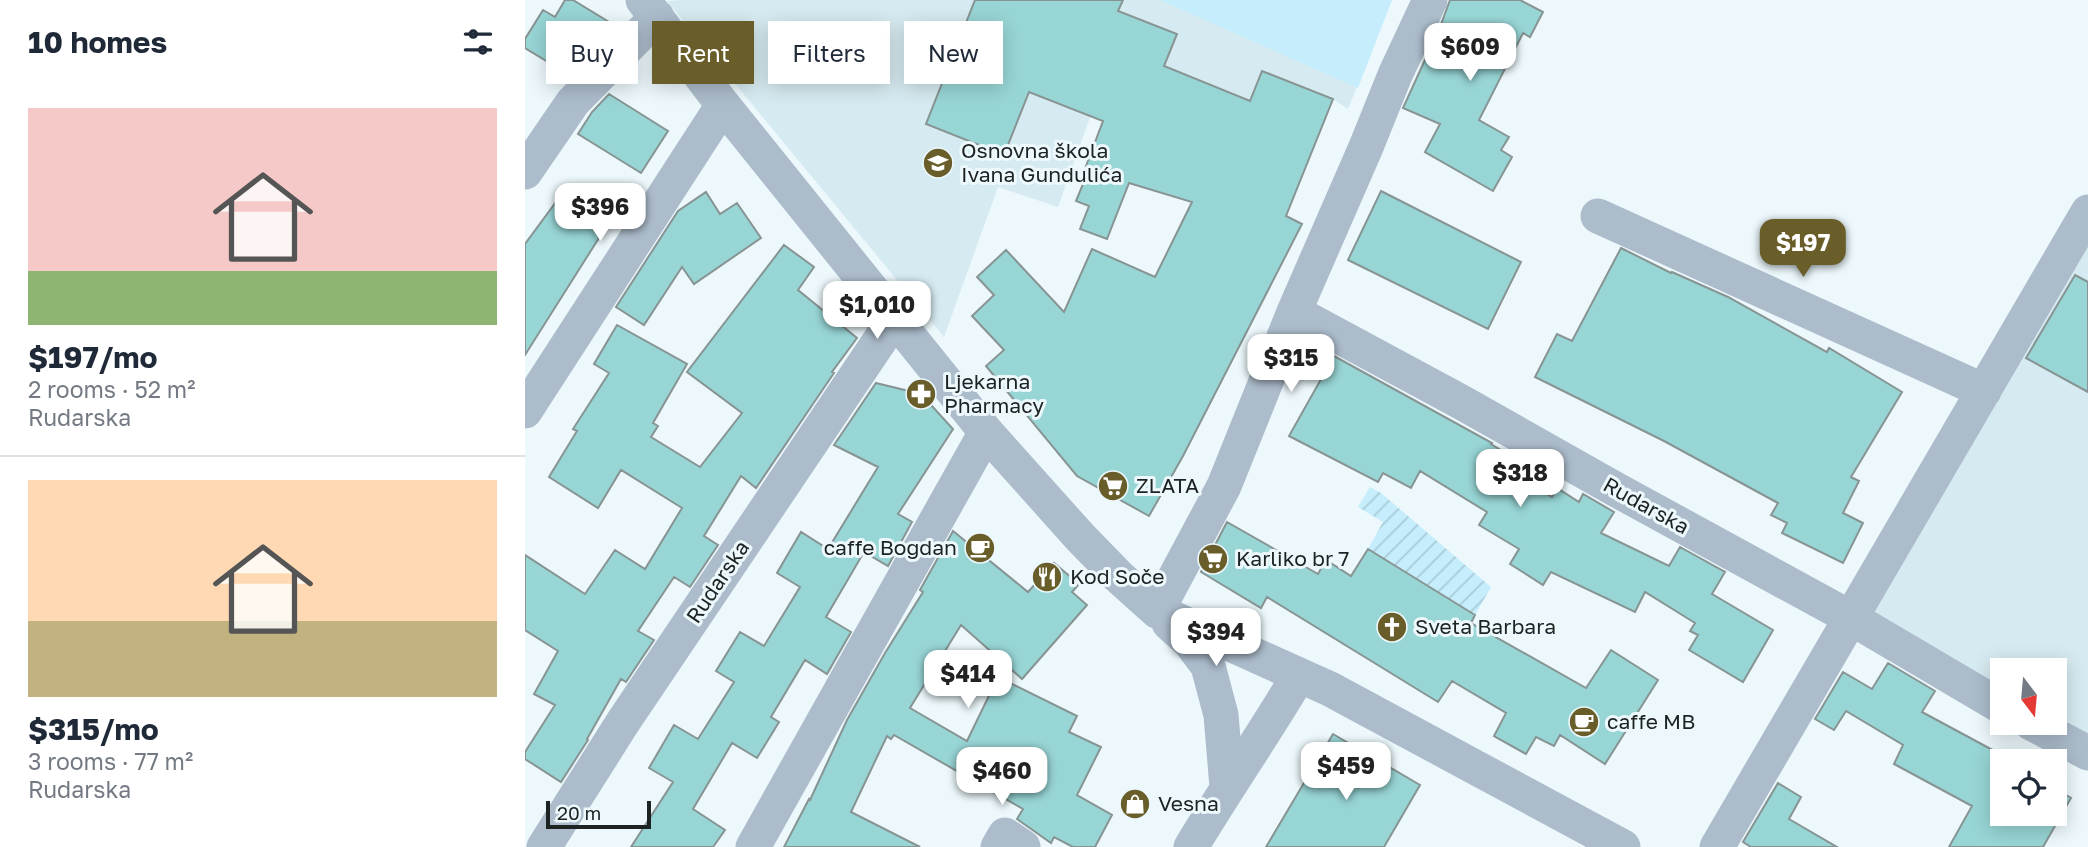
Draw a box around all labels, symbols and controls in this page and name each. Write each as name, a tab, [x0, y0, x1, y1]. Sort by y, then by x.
chip: Buy	[546, 21, 638, 84]
chip: Rent	[652, 21, 754, 84]
chip: Filters	[768, 21, 890, 84]
chip: New	[904, 21, 1003, 84]
icon: filters	[459, 23, 497, 61]
text: 10 homes	[28, 24, 167, 60]
pin: $609	[1429, 24, 1511, 83]
text: $609	[1440, 32, 1500, 60]
place label: Osnovna škola Ivana Gundulića	[961, 137, 1122, 187]
school or university icon: Osnovna škola Ivana Gundulića	[921, 146, 955, 180]
icon: home	[200, 154, 326, 280]
pin: $396	[559, 184, 641, 243]
text: $396	[571, 192, 629, 220]
pin: $197	[1762, 219, 1844, 279]
text: $197	[1776, 228, 1830, 256]
pin: $1,010	[820, 282, 934, 341]
text: $1,010	[839, 290, 915, 318]
pin: $315	[1250, 334, 1332, 394]
text: $197/mo	[28, 339, 158, 375]
text: $315	[1263, 343, 1319, 371]
place label: Ljekarna Pharmacy	[944, 368, 1044, 418]
text: 2 rooms · 52 m²	[28, 375, 195, 403]
pharmacy icon: Ljekarna Pharmacy	[904, 377, 938, 411]
text: Rudarska	[28, 403, 131, 431]
pin: $318	[1479, 449, 1561, 509]
text: $318	[1492, 458, 1548, 486]
supermarket icon: ZLATA	[1096, 469, 1130, 503]
street label: Rudarska	[1599, 471, 1694, 539]
place label: ZLATA	[1136, 472, 1199, 498]
icon: home	[200, 526, 326, 652]
cafe icon: caffe Bogdan	[963, 531, 997, 565]
place label: caffe Bogdan	[824, 534, 957, 560]
street label: Rudarska	[680, 535, 754, 628]
supermarket icon: Karliko br 7	[1196, 542, 1230, 576]
place label: Karliko br 7	[1236, 545, 1349, 571]
restaurant icon: Kod Soče	[1030, 560, 1064, 594]
place label: Kod Soče	[1070, 563, 1165, 589]
pin: $394	[1175, 608, 1257, 668]
church icon: Sveta Barbara	[1375, 610, 1409, 644]
place label: Sveta Barbara	[1415, 613, 1556, 639]
text: $394	[1187, 617, 1245, 645]
pin: $414	[927, 650, 1009, 710]
north arrow	[1990, 658, 2067, 735]
map controls	[1990, 658, 2067, 826]
text: $414	[940, 659, 996, 687]
cafe icon: caffe MB	[1567, 705, 1601, 739]
place label: caffe MB	[1607, 708, 1695, 734]
text: $315/mo	[28, 711, 159, 747]
pin: $459	[1305, 742, 1387, 802]
text: 3 rooms · 77 m²	[28, 747, 193, 775]
pin: $460	[961, 748, 1043, 807]
button: locate	[1990, 749, 2067, 826]
text: $459	[1317, 751, 1375, 779]
text: $460	[972, 756, 1032, 784]
text: Rudarska	[28, 775, 131, 803]
shop icon: Vesna	[1118, 787, 1152, 821]
place label: Vesna	[1158, 790, 1219, 816]
scale bar	[546, 798, 651, 830]
text: 20 m	[557, 801, 601, 824]

